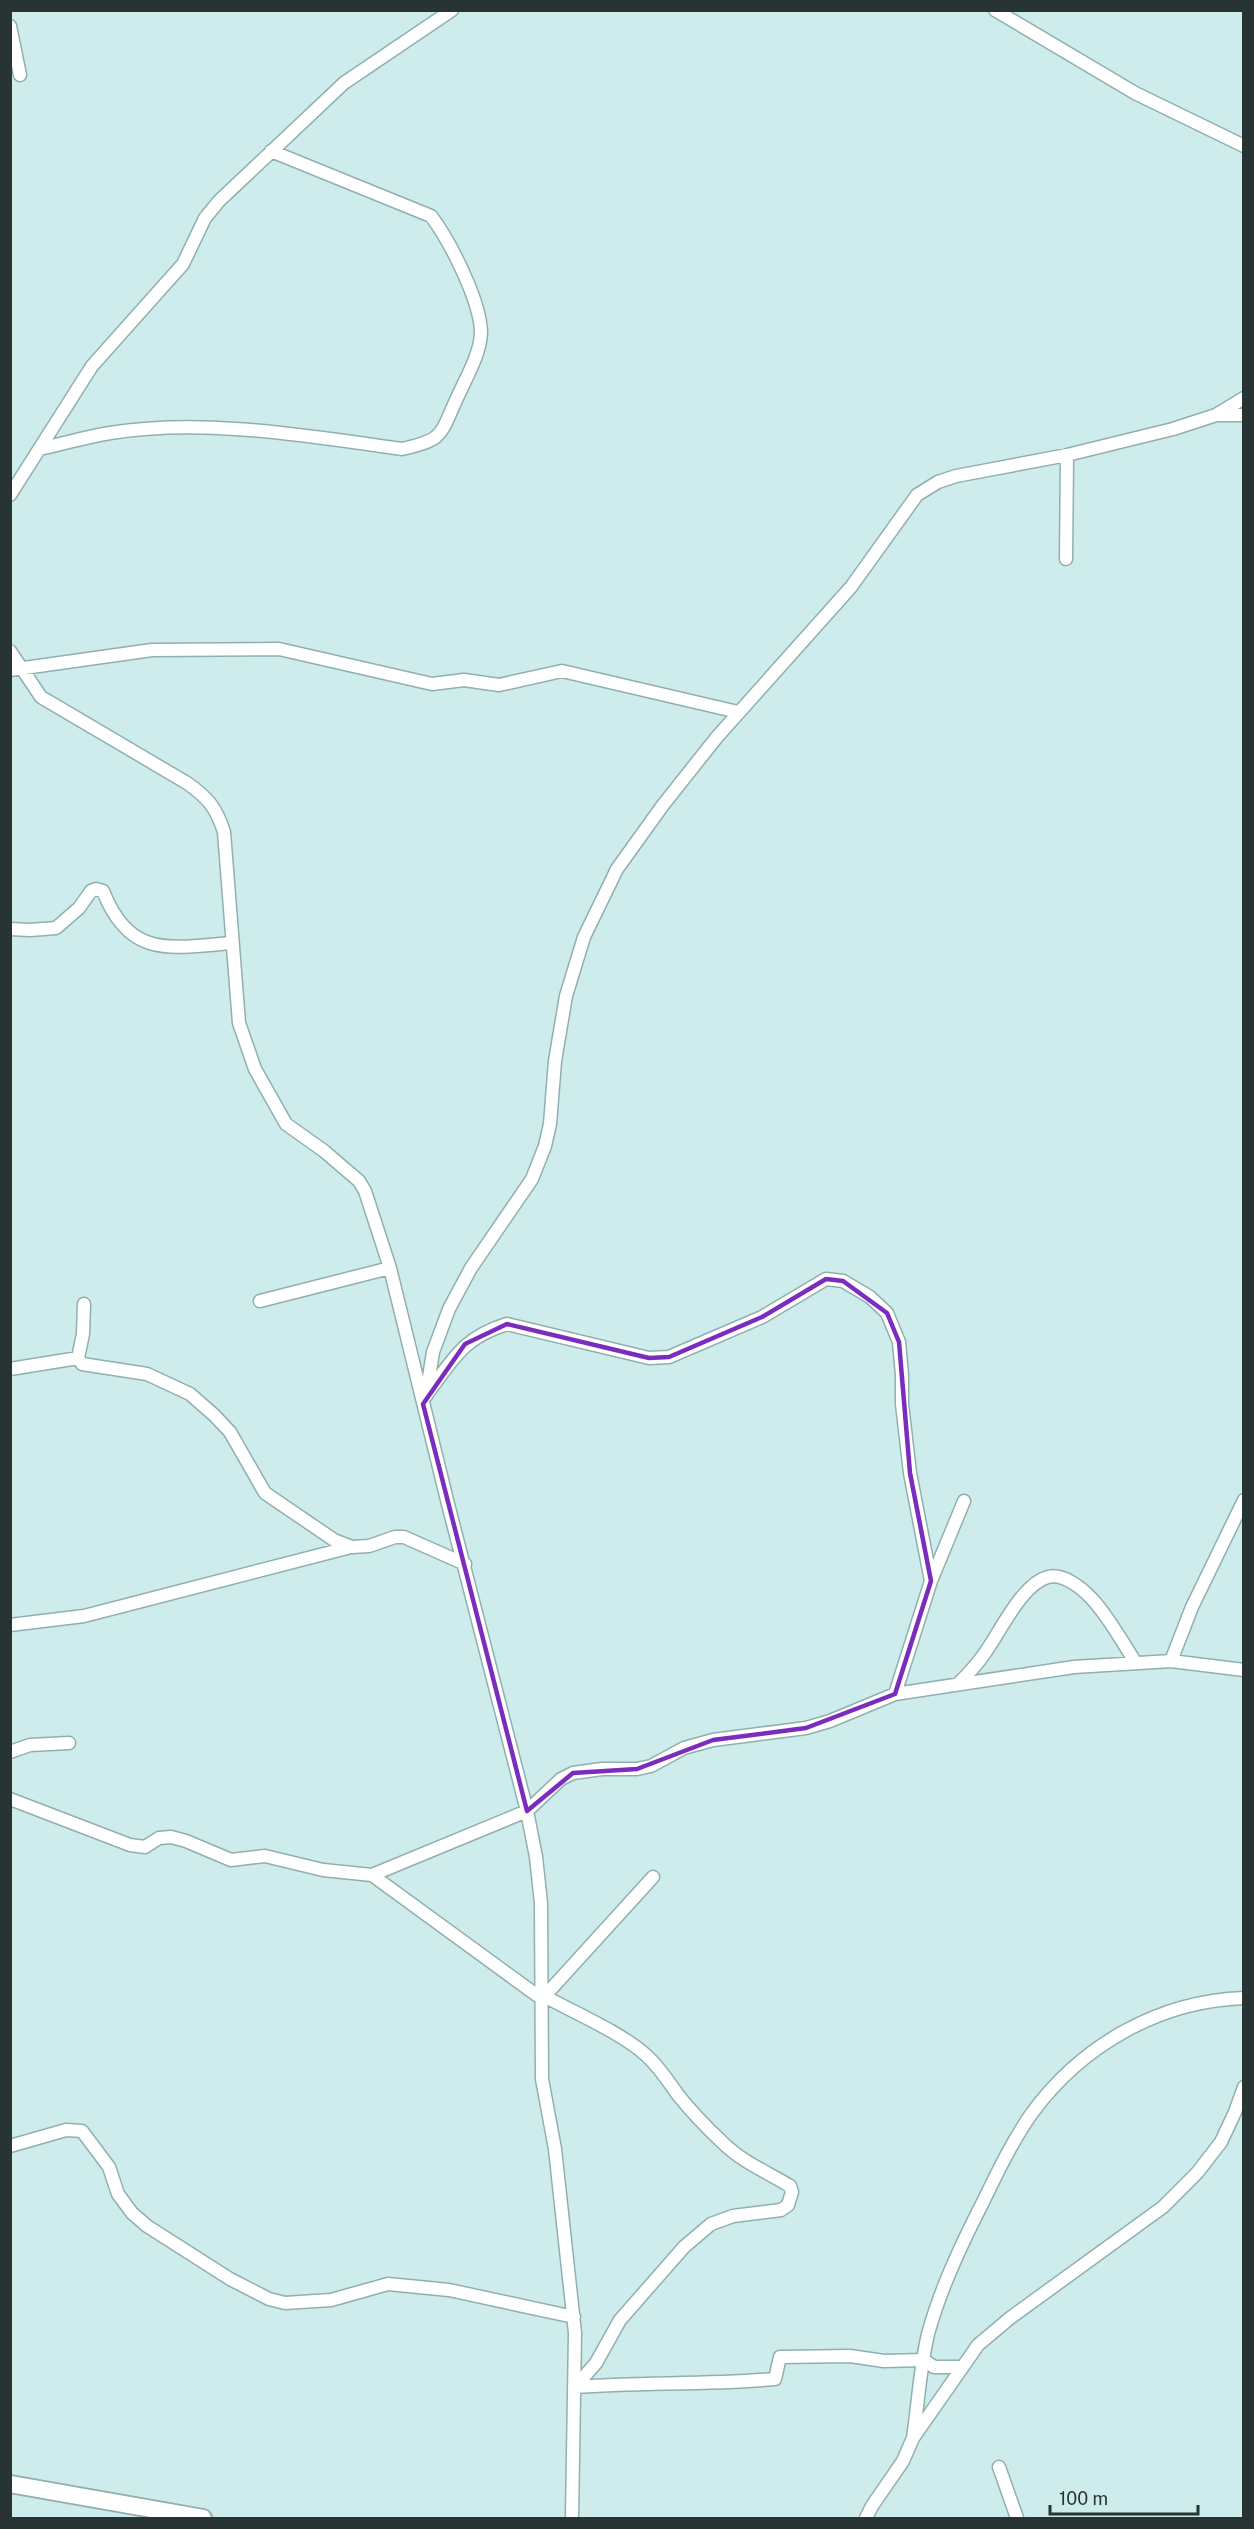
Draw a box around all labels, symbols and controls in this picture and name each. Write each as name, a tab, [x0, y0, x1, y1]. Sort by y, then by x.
scale bar	[1050, 2478, 1198, 2516]
text: 100 m	[1059, 2488, 1108, 2509]

